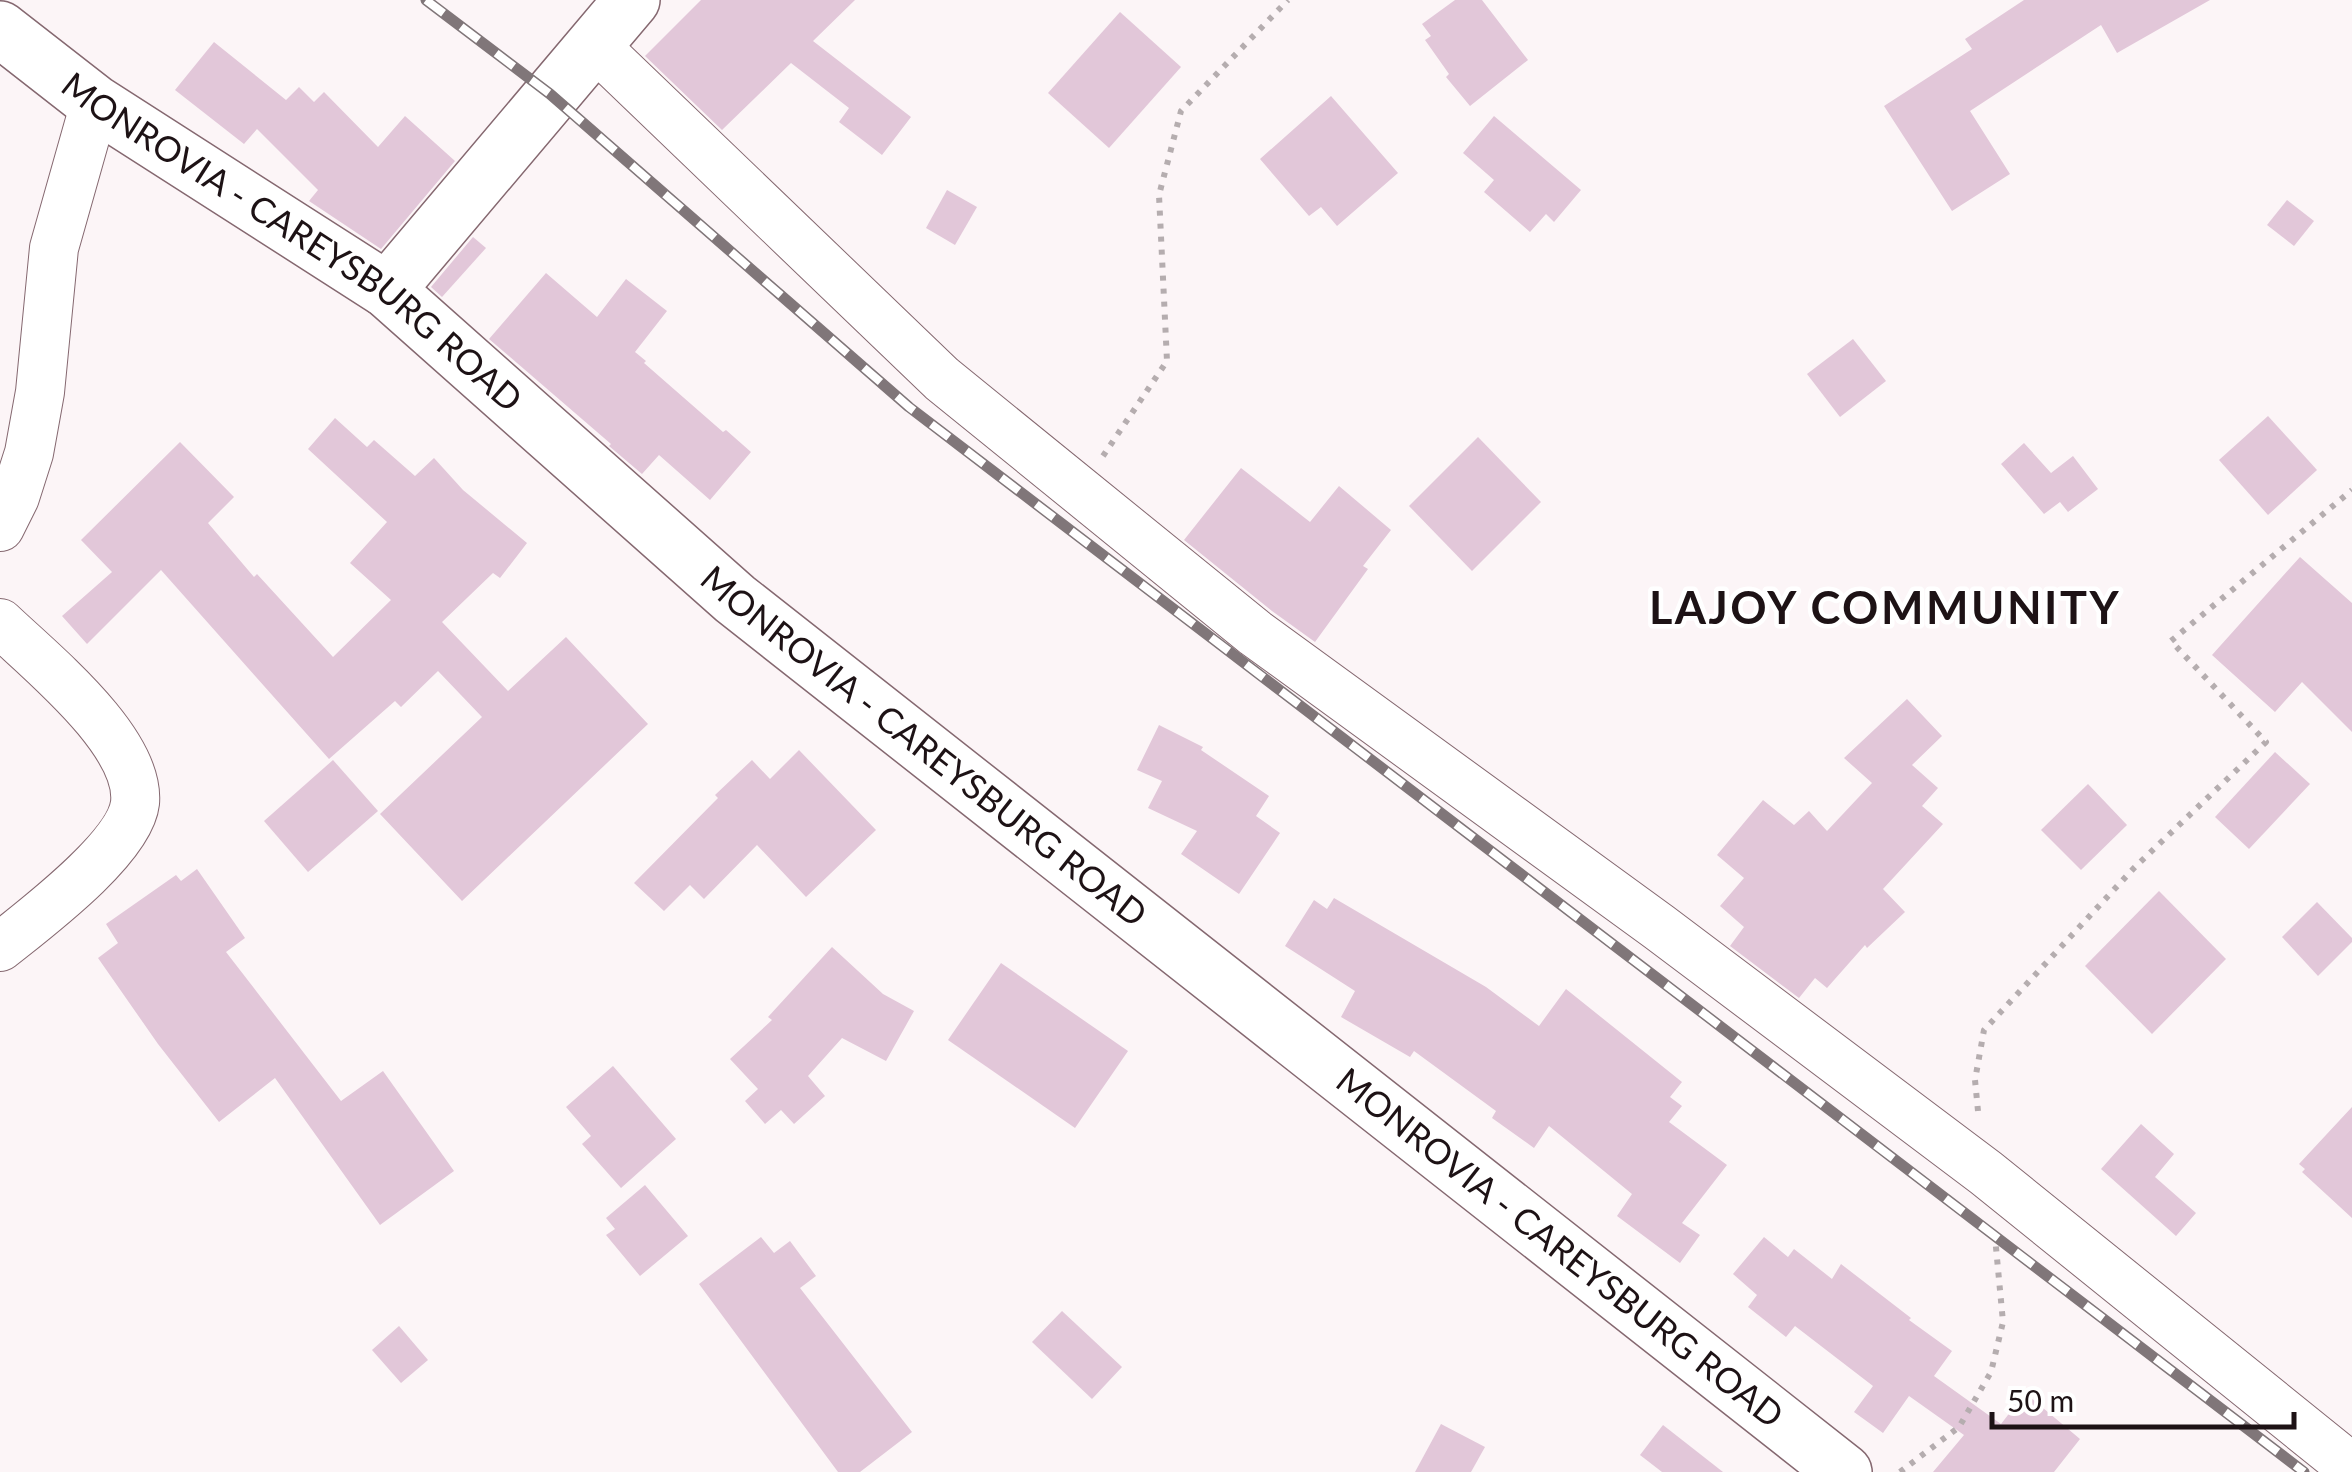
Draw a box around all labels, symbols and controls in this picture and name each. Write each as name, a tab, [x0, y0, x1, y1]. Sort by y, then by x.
street label: MONROVIA - CAREYSBURG ROAD	[54, 62, 532, 419]
street label: MONROVIA - CAREYSBURG ROAD	[693, 556, 1156, 934]
district label: LAJOY COMMUNITY	[1649, 580, 2121, 634]
street label: MONROVIA - CAREYSBURG ROAD	[1329, 1058, 1793, 1435]
scale bar	[1992, 1367, 2294, 1429]
text: 50 m	[2007, 1382, 2074, 1418]

